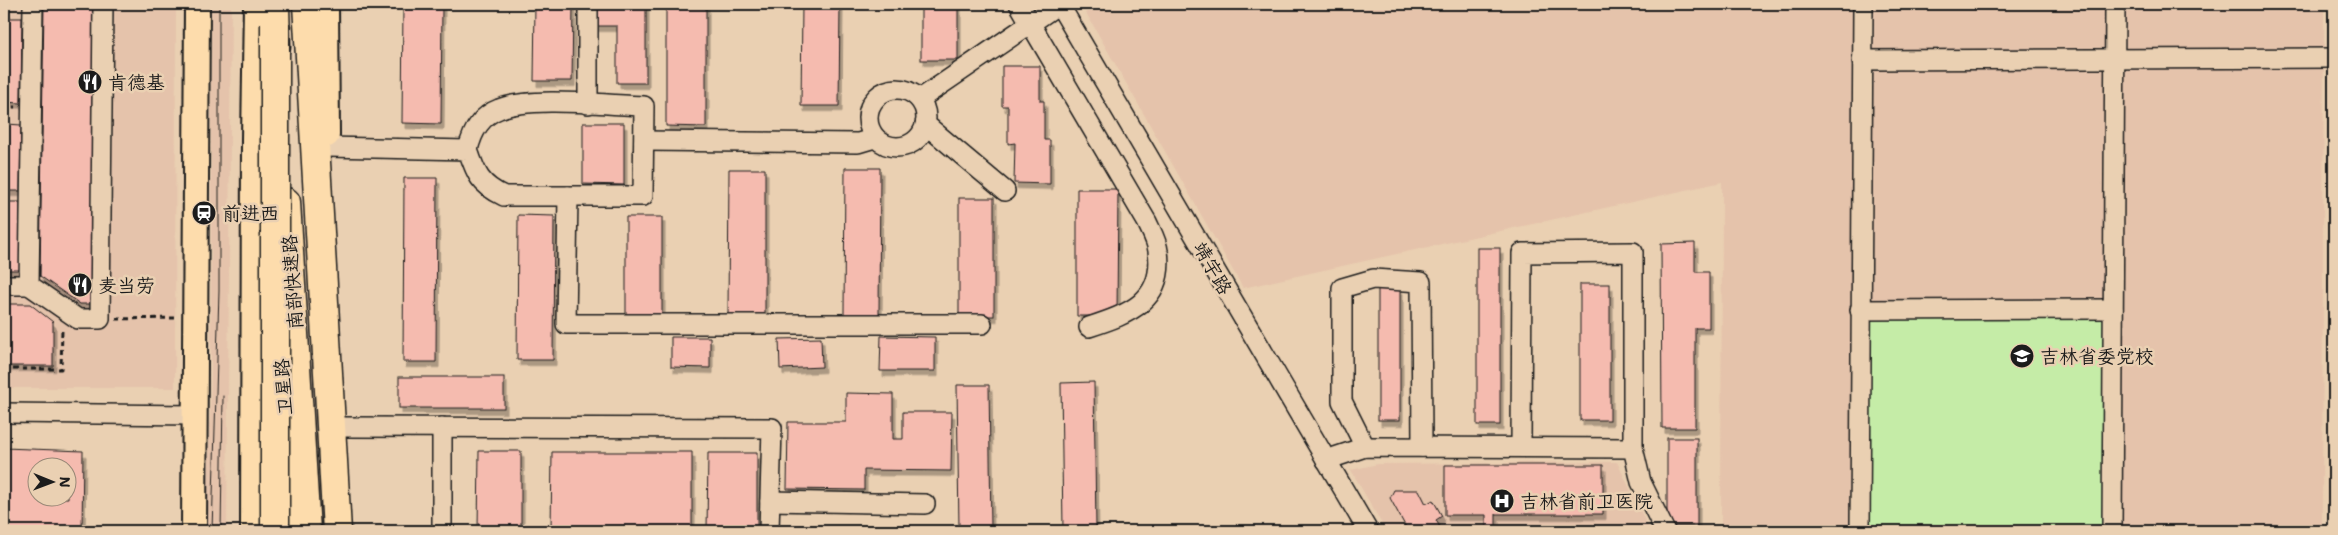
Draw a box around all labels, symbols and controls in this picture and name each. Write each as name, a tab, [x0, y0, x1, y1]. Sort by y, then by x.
restaurant icon: 肯德基	[77, 69, 103, 95]
place label: 肯德基	[108, 70, 165, 95]
station icon: 前进西	[191, 200, 217, 226]
place label: 前进西	[222, 201, 279, 226]
street label: 南部快速路	[277, 234, 308, 330]
street label: 靖宇路	[1187, 237, 1238, 299]
restaurant icon: 麦当劳	[67, 272, 93, 298]
place label: 麦当劳	[98, 273, 155, 298]
school or university icon: 吉林省委党校	[2009, 343, 2035, 369]
place label: 吉林省委党校	[2040, 344, 2154, 369]
street label: 卫星路	[269, 358, 298, 416]
north arrow	[28, 458, 78, 508]
text: N	[56, 477, 74, 488]
hospital icon: 吉林省前卫医院	[1489, 488, 1515, 514]
place label: 吉林省前卫医院	[1520, 489, 1653, 514]

